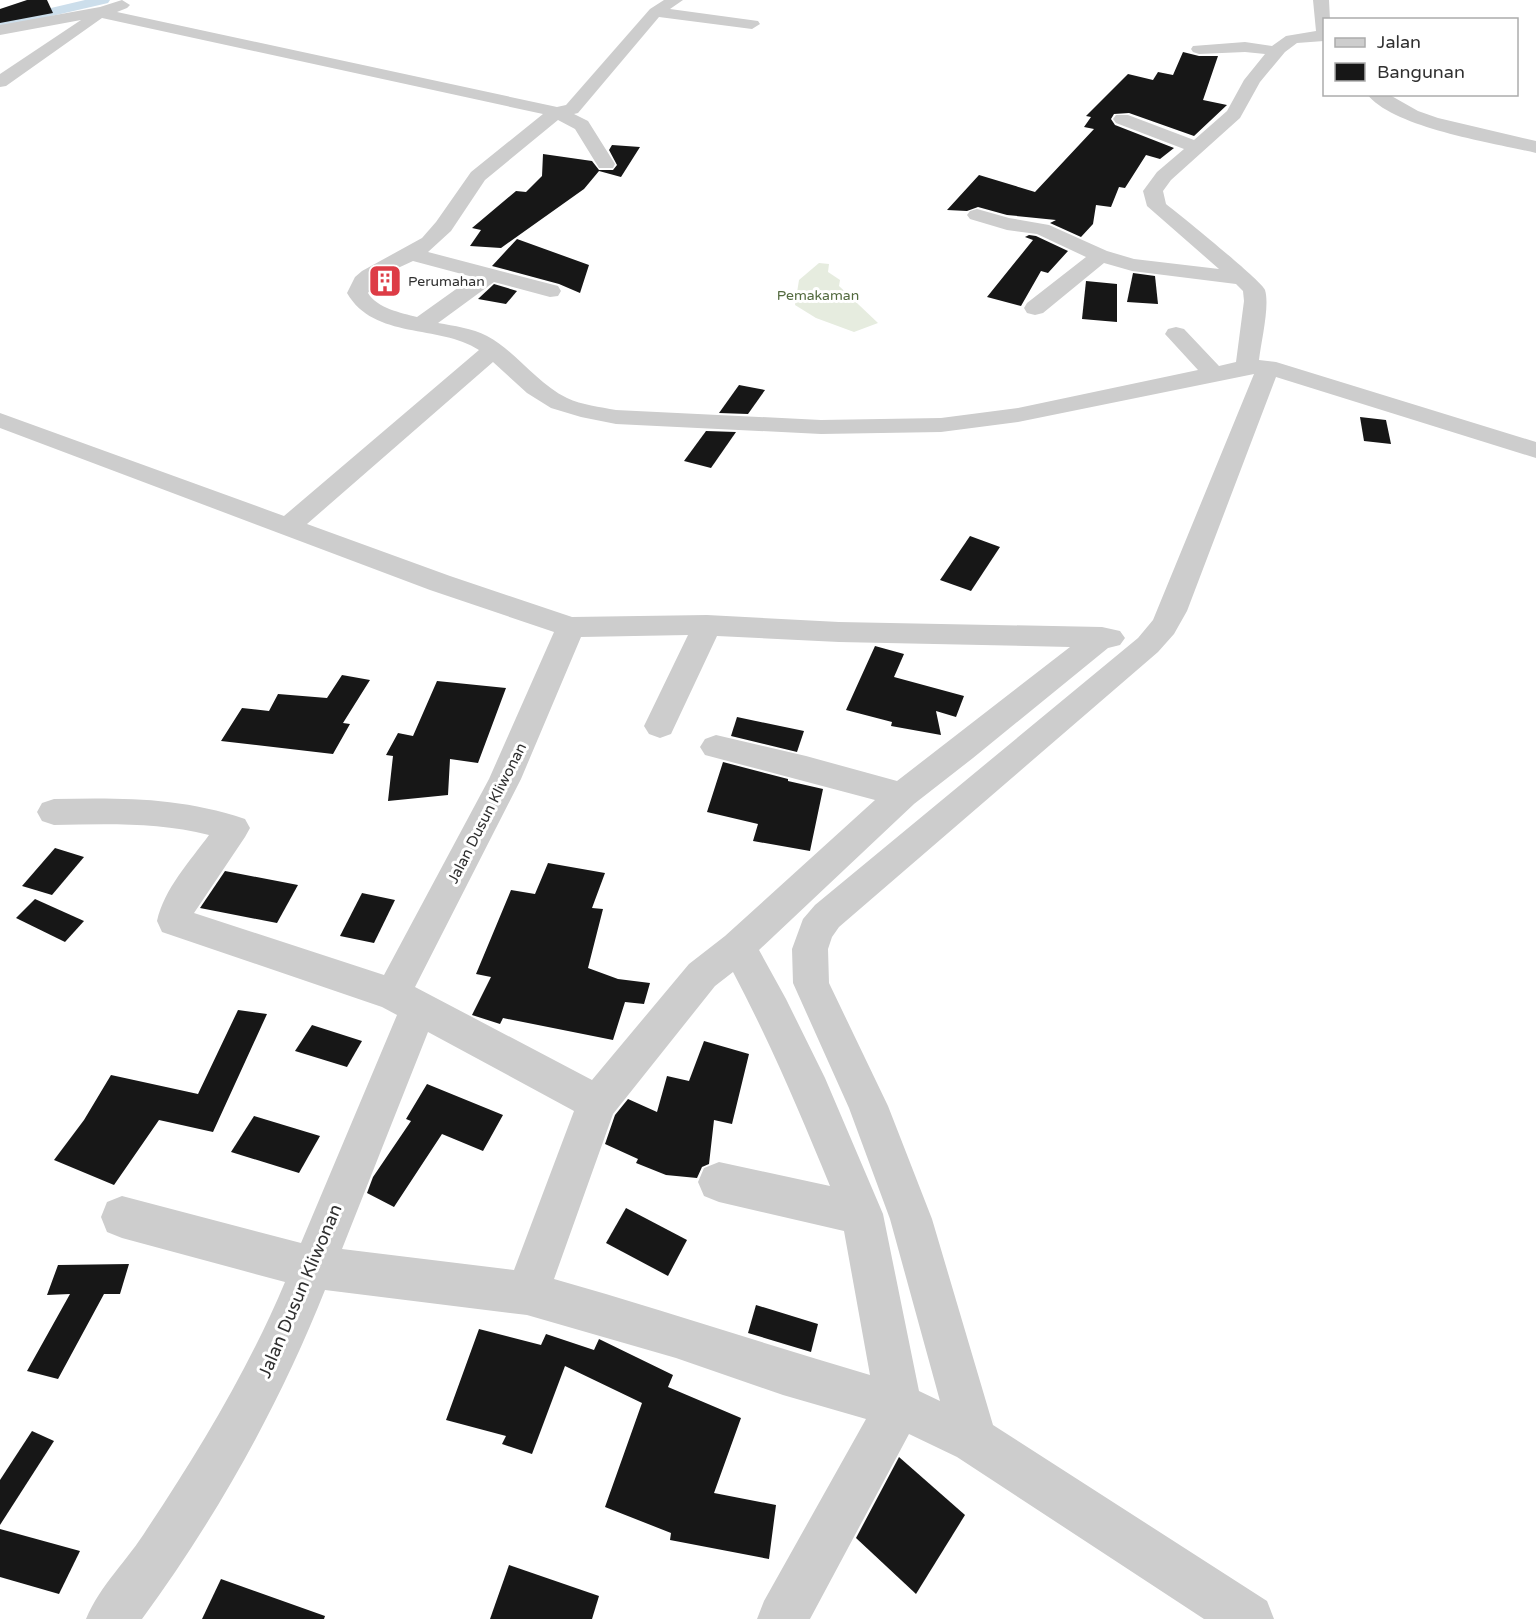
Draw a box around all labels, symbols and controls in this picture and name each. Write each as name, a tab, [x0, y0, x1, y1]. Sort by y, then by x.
legend	[1323, 18, 1518, 96]
text: Jalan	[1377, 31, 1421, 53]
text: Bangunan	[1377, 61, 1465, 83]
building icon: Perumahan	[367, 263, 403, 299]
place label: Perumahan	[408, 273, 485, 290]
park label: Pemakaman	[777, 287, 859, 304]
street label: Jalan Dusun Kliwonan	[444, 740, 530, 886]
street label: Jalan Dusun Kliwonan	[253, 1201, 347, 1381]

